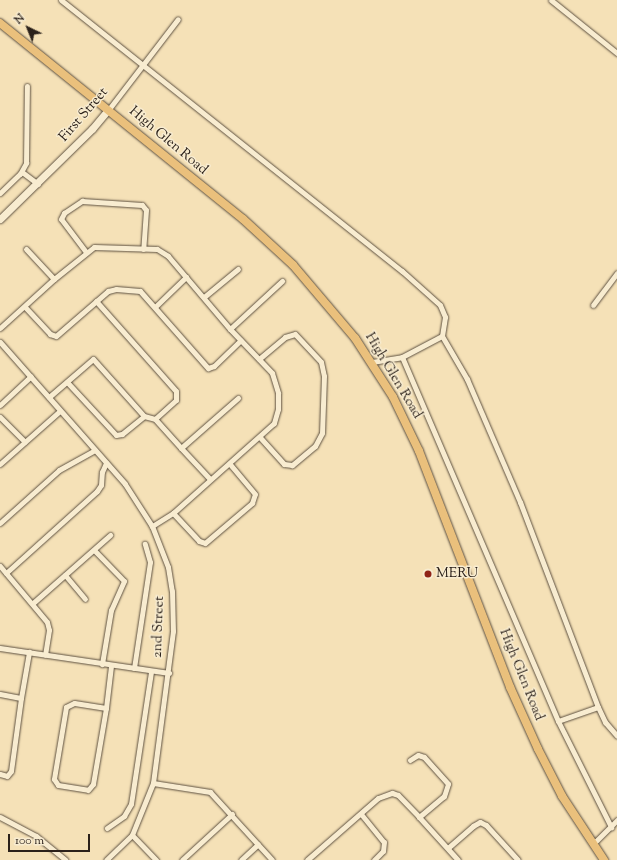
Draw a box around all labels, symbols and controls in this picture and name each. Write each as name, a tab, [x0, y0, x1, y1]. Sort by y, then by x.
north arrow	[8, 8, 48, 48]
text: N	[11, 10, 28, 28]
street label: First Street	[56, 85, 112, 145]
street label: High Glen Road	[125, 103, 211, 179]
street label: High Glen Road	[361, 330, 425, 422]
place label: MERU	[436, 566, 478, 582]
marker: MERU	[423, 569, 433, 579]
street label: 2nd Street	[150, 596, 168, 658]
street label: High Glen Road	[495, 627, 547, 723]
scale bar	[10, 826, 92, 852]
text: 100 m	[15, 832, 44, 850]

